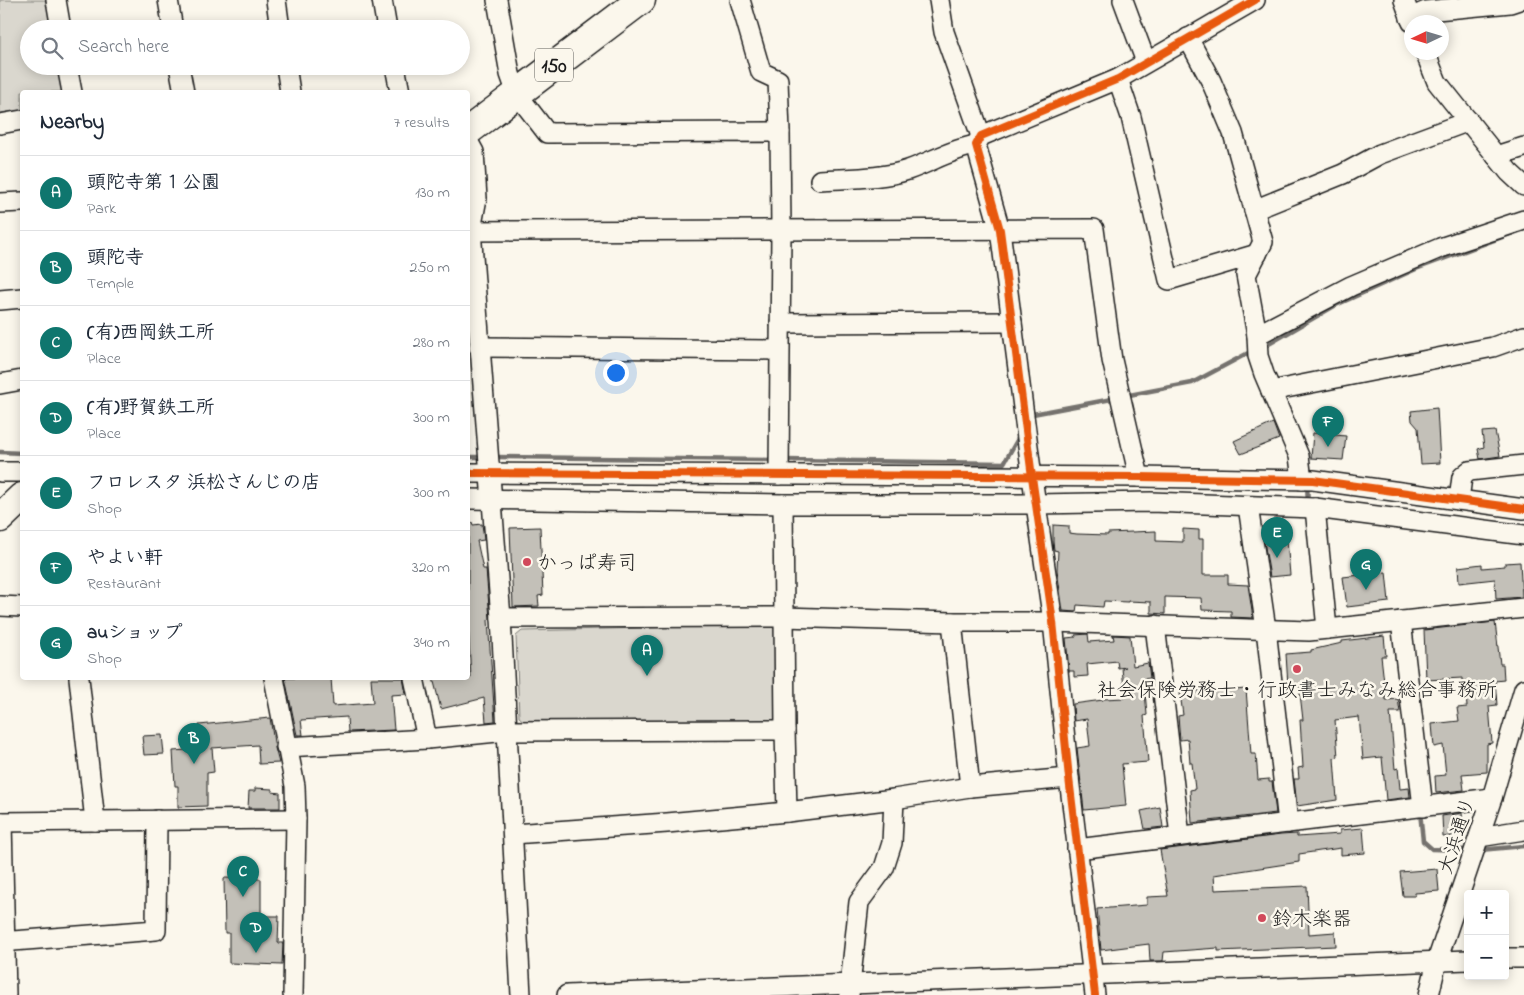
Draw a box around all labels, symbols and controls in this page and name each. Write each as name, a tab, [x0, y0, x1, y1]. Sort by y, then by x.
north arrow	[1404, 15, 1449, 60]
search box	[20, 20, 470, 75]
icon: search	[38, 34, 66, 62]
text: Search here	[78, 34, 169, 61]
road number: 150	[535, 48, 573, 82]
text: Nearby	[40, 108, 104, 138]
text: 7 results	[394, 111, 450, 135]
text: 頭陀寺第１公園	[87, 170, 220, 197]
text: A	[51, 181, 61, 205]
text: 130 m	[415, 181, 450, 205]
text: Park	[87, 197, 116, 221]
text: 頭陀寺	[87, 245, 144, 272]
text: B	[51, 256, 61, 280]
text: 250 m	[410, 256, 450, 280]
text: Temple	[87, 272, 134, 296]
text: (有)西岡鉄工所	[87, 320, 215, 347]
text: C	[52, 331, 60, 355]
text: 280 m	[413, 331, 450, 355]
text: Place	[87, 347, 121, 371]
your location	[603, 360, 629, 386]
text: (有)野賀鉄工所	[87, 395, 215, 422]
text: D	[50, 406, 62, 430]
text: 300 m	[413, 406, 450, 430]
pin: F	[1312, 406, 1344, 447]
text: Place	[87, 422, 121, 446]
text: フロレスタ 浜松さんじの店	[87, 470, 320, 497]
text: E	[51, 481, 61, 505]
text: 300 m	[413, 481, 450, 505]
text: Shop	[87, 497, 122, 521]
pin: E	[1261, 517, 1293, 558]
text: やよい軒	[87, 545, 163, 572]
pin: G	[1350, 549, 1382, 590]
place label: かっぱ寿司	[537, 550, 637, 579]
text: F	[51, 556, 61, 580]
text: 320 m	[412, 556, 450, 580]
marker: かっぱ寿司	[521, 556, 533, 568]
text: Restaurant	[87, 572, 161, 596]
text: auショップ	[87, 620, 183, 647]
text: G	[51, 631, 61, 655]
text: 340 m	[413, 631, 450, 655]
pin: A	[631, 635, 663, 676]
text: Shop	[87, 647, 122, 671]
marker: 社会保険労務士・行政書士みなみ総合事務所	[1291, 663, 1303, 675]
place label: 社会保険労務士・行政書士みなみ総合事務所	[1097, 677, 1497, 706]
pin: B	[178, 723, 210, 764]
street label: 大浜通り	[1432, 793, 1485, 878]
pin: C	[227, 856, 259, 897]
map controls	[1464, 890, 1509, 980]
button: +	[1464, 890, 1509, 935]
place label: 鈴木楽器	[1272, 906, 1352, 935]
pin: D	[240, 912, 272, 953]
marker: 鈴木楽器	[1256, 912, 1268, 924]
button: −	[1464, 935, 1509, 980]

